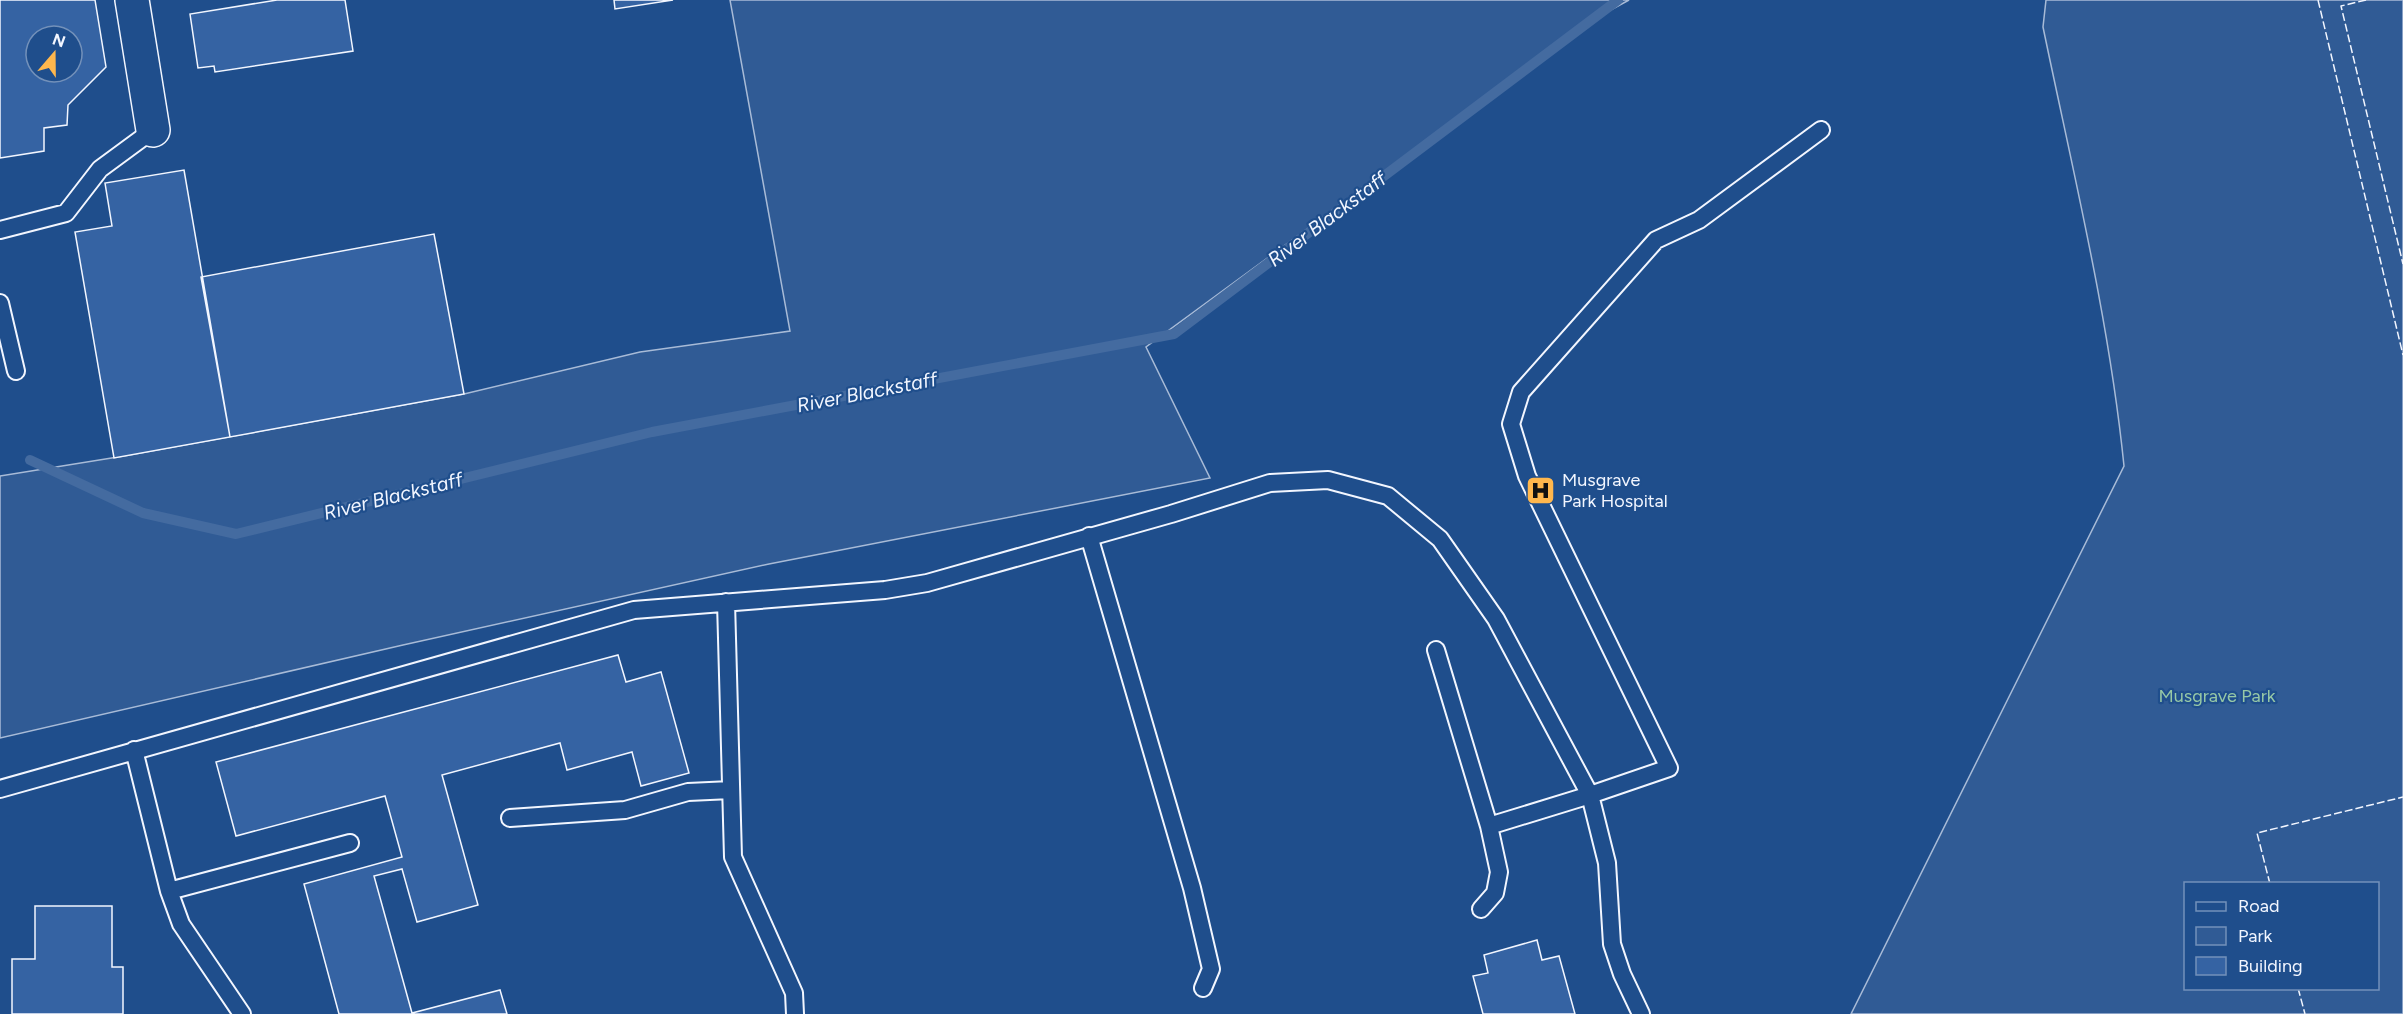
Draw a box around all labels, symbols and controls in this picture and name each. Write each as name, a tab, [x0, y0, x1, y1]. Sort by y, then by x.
north arrow	[24, 24, 84, 84]
text: N	[50, 29, 68, 51]
water label: River Blackstaff	[1263, 166, 1392, 271]
water label: River Blackstaff	[795, 366, 941, 417]
water label: River Blackstaff	[321, 467, 467, 525]
place label: Musgrave Park Hospital	[1562, 469, 1668, 512]
hospital icon: Musgrave Park Hospital	[1525, 474, 1557, 506]
park label: Musgrave Park	[2158, 685, 2276, 707]
legend	[2184, 882, 2379, 990]
text: Road	[2238, 895, 2279, 917]
text: Park	[2238, 925, 2273, 947]
text: Building	[2238, 955, 2303, 977]

